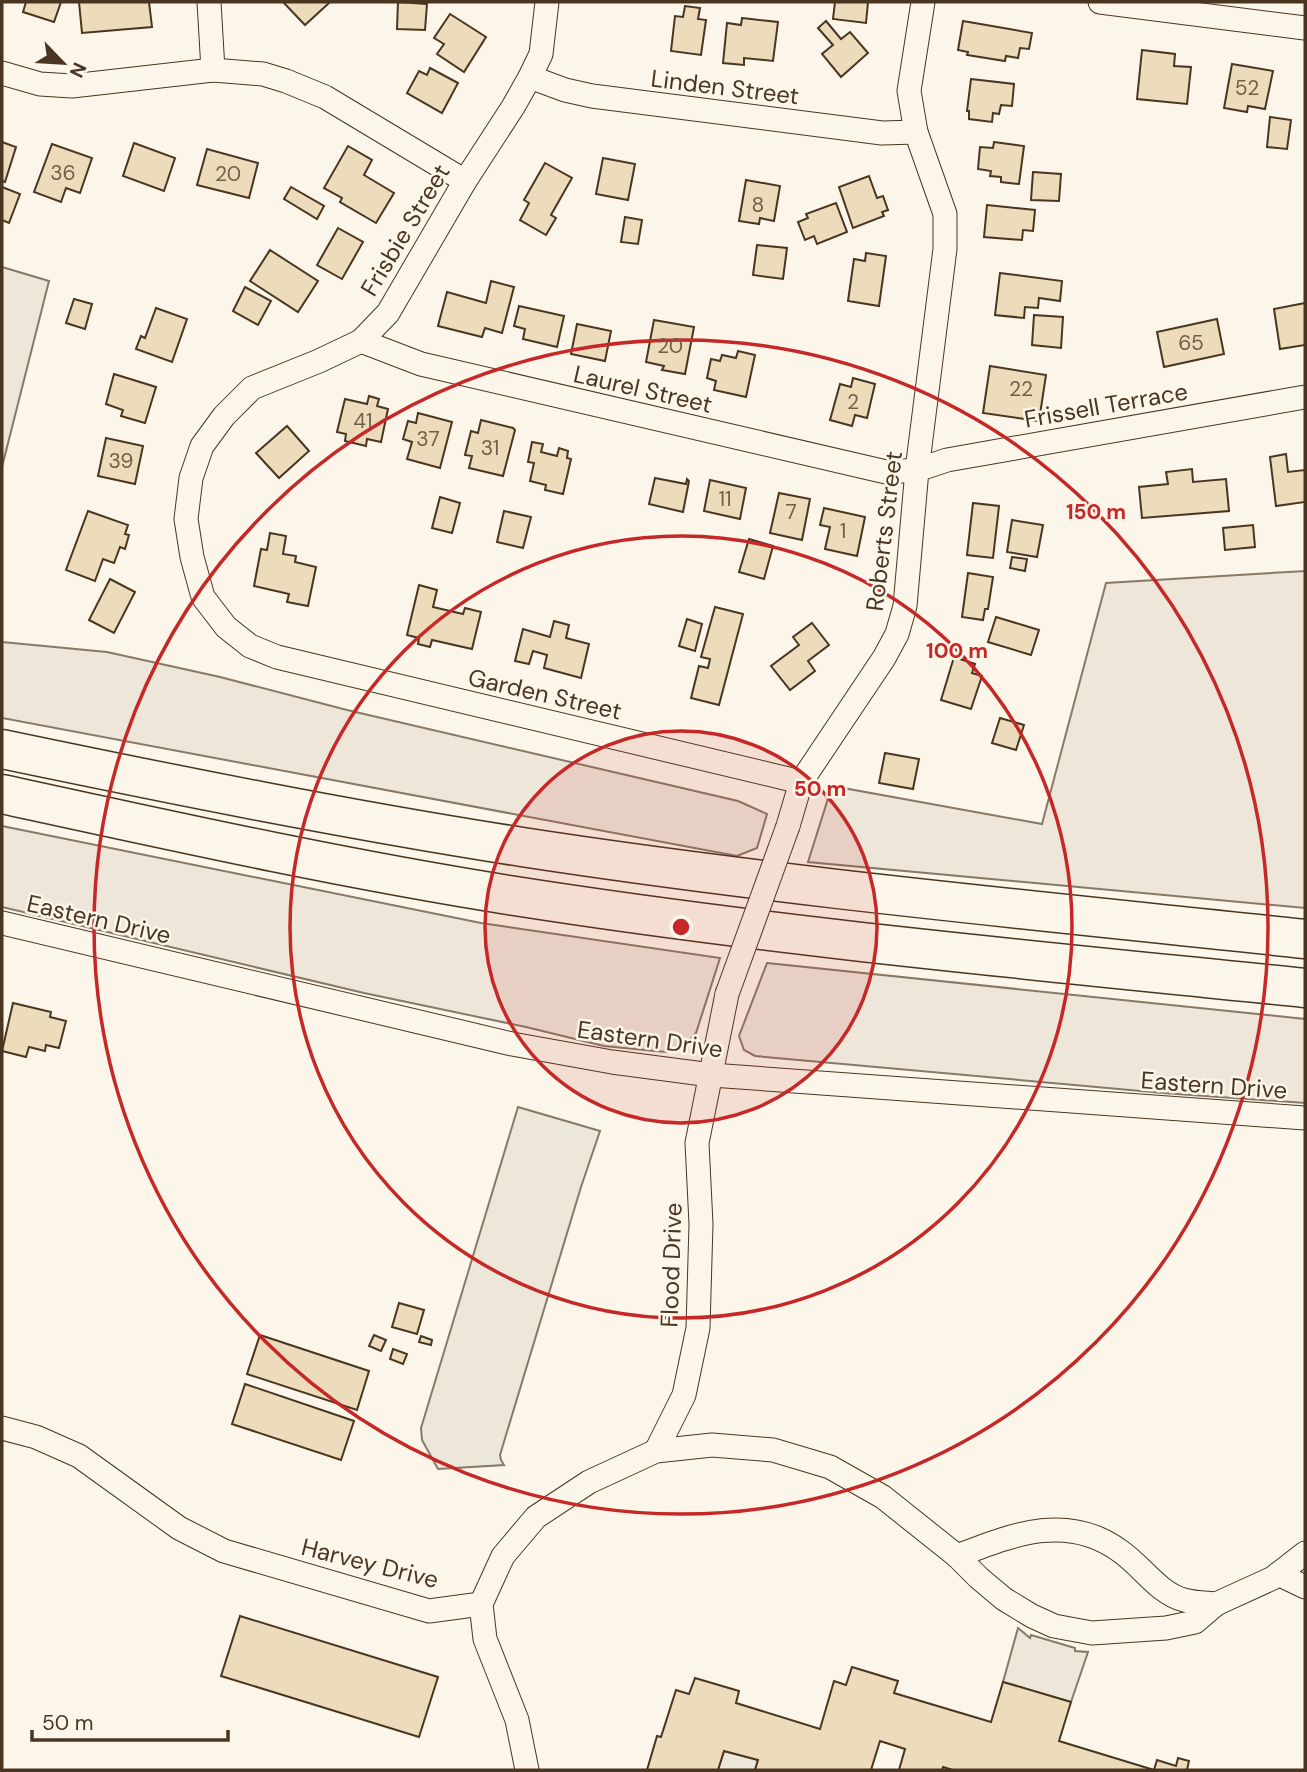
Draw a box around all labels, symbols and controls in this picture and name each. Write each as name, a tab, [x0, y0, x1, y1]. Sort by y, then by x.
north arrow	[28, 28, 98, 98]
text: N	[64, 58, 92, 82]
street label: Linden Street	[649, 63, 801, 111]
house number: 52	[1235, 74, 1259, 102]
street label: Frisbie Street	[354, 158, 456, 302]
house number: 36	[50, 159, 76, 187]
house number: 20	[215, 160, 241, 188]
house number: 8	[752, 191, 764, 219]
house number: 65	[1178, 329, 1204, 357]
house number: 20	[657, 332, 683, 360]
street label: Laurel Street	[571, 358, 715, 420]
house number: 22	[1009, 375, 1033, 403]
street label: Frissell Terrace	[1022, 375, 1190, 435]
house number: 2	[847, 388, 859, 416]
house number: 41	[353, 407, 373, 435]
house number: 37	[416, 425, 440, 453]
house number: 31	[481, 434, 499, 462]
house number: 39	[109, 447, 134, 475]
street label: Roberts Street	[859, 449, 909, 613]
house number: 11	[718, 485, 732, 513]
house number: 7	[785, 498, 797, 526]
text: 150 m	[1066, 498, 1126, 526]
house number: 1	[840, 517, 846, 545]
text: 100 m	[926, 637, 988, 665]
street label: Garden Street	[465, 661, 625, 727]
text: 50 m	[794, 775, 846, 803]
street label: Eastern Drive	[24, 887, 174, 951]
centre of rings	[669, 915, 693, 939]
street label: Eastern Drive	[575, 1013, 725, 1065]
street label: Eastern Drive	[1140, 1064, 1288, 1106]
street label: Flood Drive	[653, 1202, 689, 1328]
street label: Harvey Drive	[298, 1531, 442, 1595]
scale bar	[32, 1698, 228, 1742]
text: 50 m	[42, 1709, 93, 1737]

